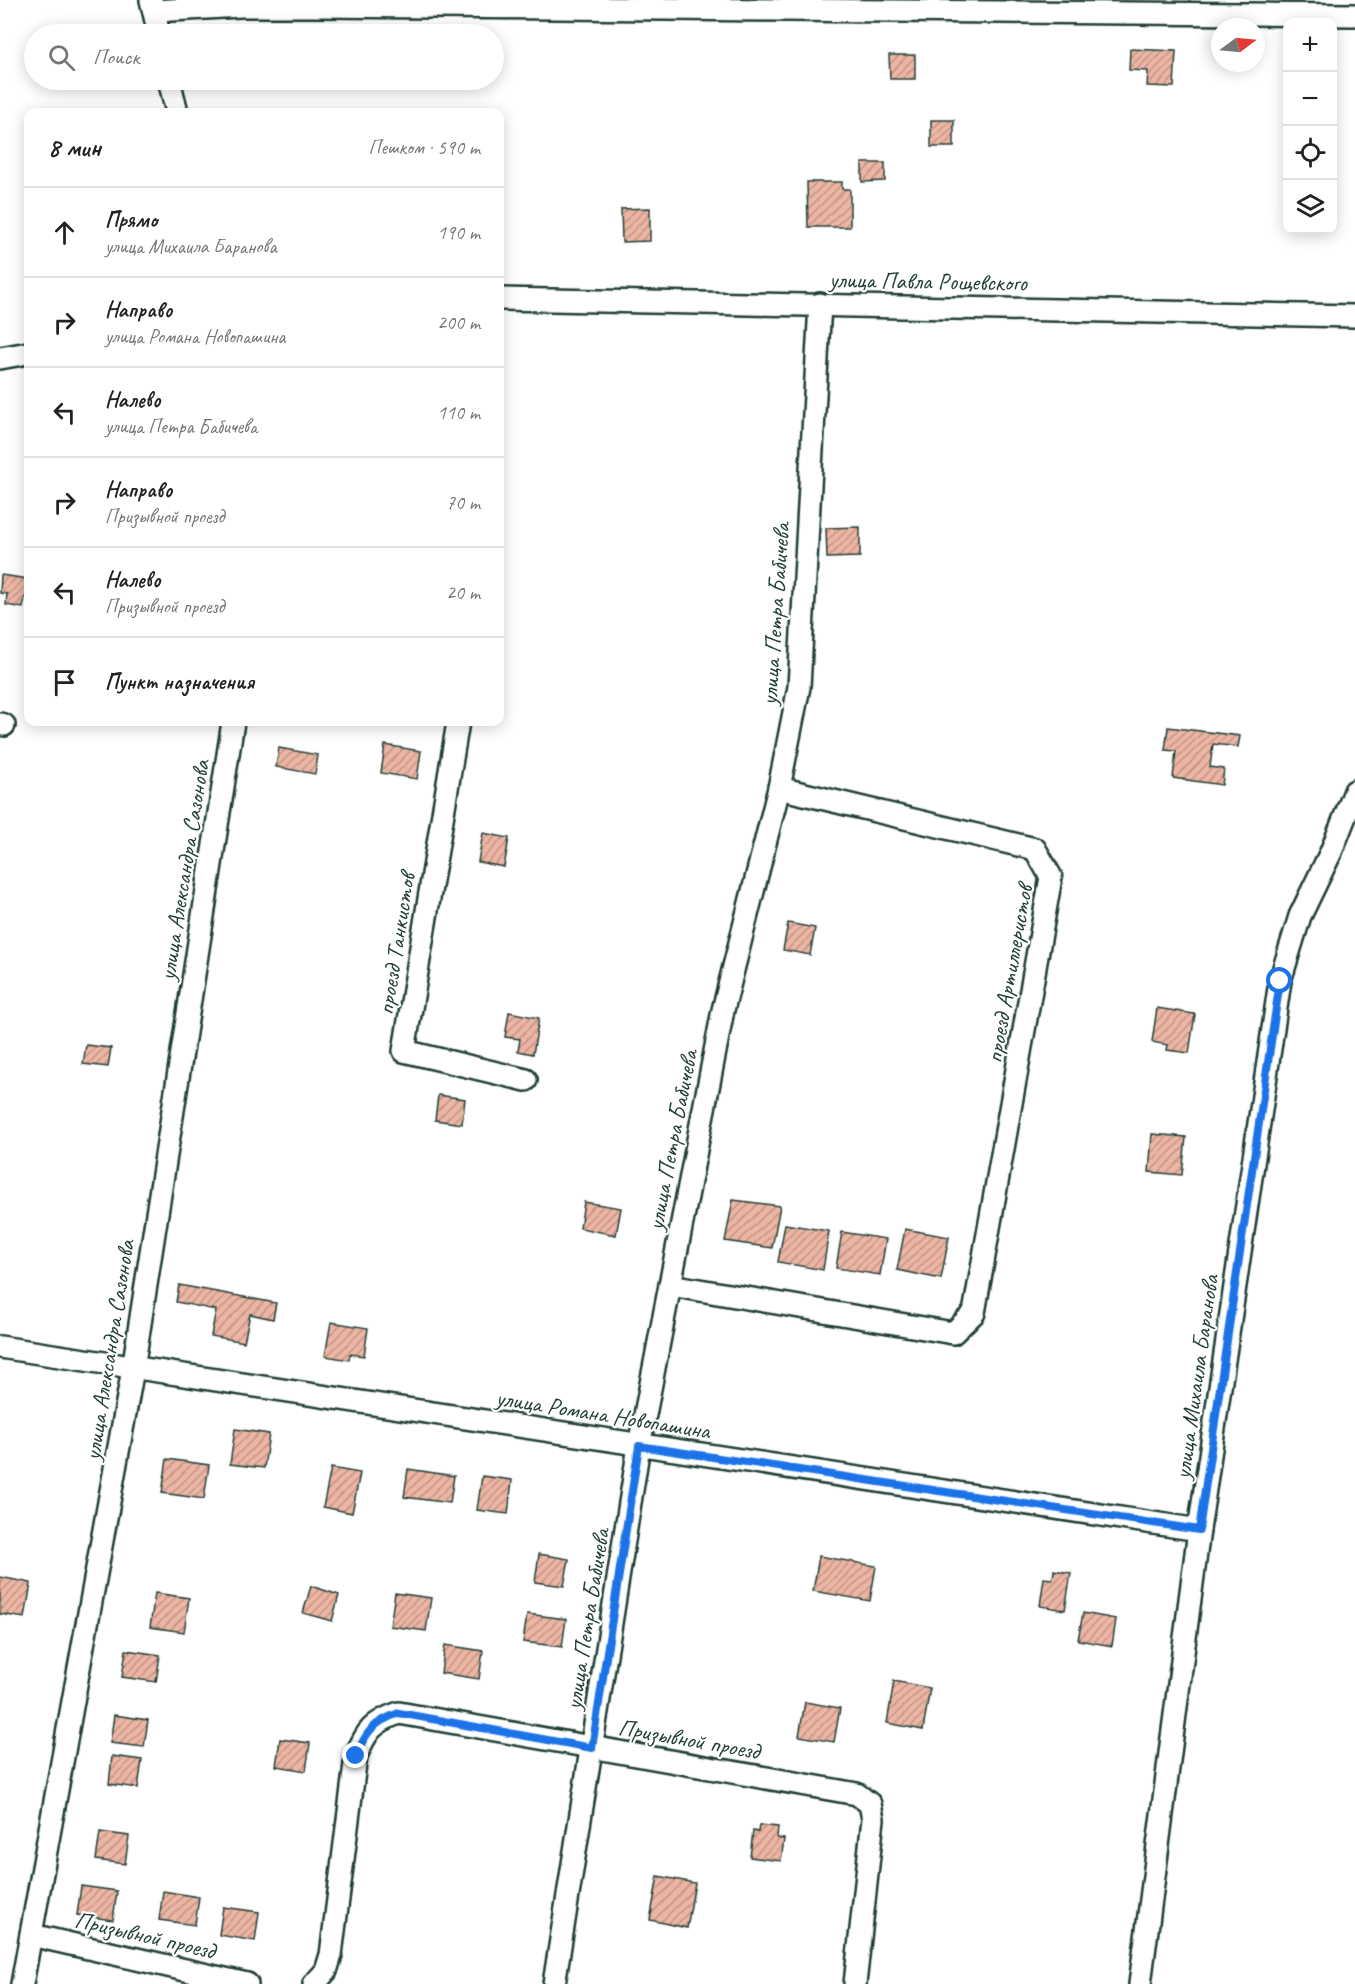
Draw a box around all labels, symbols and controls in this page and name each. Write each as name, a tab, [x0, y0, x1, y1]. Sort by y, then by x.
north arrow	[1211, 18, 1265, 72]
map controls	[1283, 18, 1337, 234]
button: +	[1283, 18, 1337, 72]
search box	[24, 24, 504, 90]
icon: search	[45, 41, 78, 74]
text: Поиск	[93, 43, 139, 71]
button: −	[1283, 72, 1337, 126]
button: locate	[1283, 126, 1337, 180]
text: 8 мин	[48, 131, 101, 164]
text: Пешком · 590 m	[368, 135, 480, 160]
button: layers	[1283, 180, 1337, 234]
text: Прямо	[105, 206, 157, 234]
icon: ahead	[48, 216, 81, 249]
text: 190 m	[437, 220, 480, 245]
text: улица Михаила Баранова	[105, 234, 276, 259]
street label: улица Павла Рощевского	[827, 264, 1029, 298]
text: Направо	[105, 296, 172, 324]
icon: right	[48, 306, 81, 339]
text: 200 m	[437, 310, 480, 335]
text: улица Романа Новопашина	[105, 324, 285, 349]
text: Налево	[105, 386, 161, 414]
icon: left	[48, 396, 81, 429]
text: 110 m	[437, 400, 480, 425]
text: улица Петра Бабичева	[105, 414, 257, 439]
text: Направо	[105, 476, 172, 504]
icon: right	[48, 486, 81, 519]
text: 70 m	[446, 490, 480, 515]
text: Призывной проезд	[105, 504, 224, 529]
street label: улица Петра Бабичева	[754, 520, 796, 708]
text: Налево	[105, 566, 161, 594]
icon: left	[48, 576, 81, 609]
text: 20 m	[446, 580, 480, 605]
text: Призывной проезд	[105, 594, 224, 619]
icon: arrive	[48, 666, 81, 699]
text: Пункт назначения	[105, 668, 254, 696]
street label: улица Александра Сазонова	[151, 756, 216, 984]
street label: проезд Танкистов	[370, 867, 423, 1017]
street label: проезд Артиллеристов	[979, 878, 1040, 1065]
route start	[1266, 967, 1292, 993]
street label: улица Петра Бабичева	[639, 1045, 705, 1234]
street label: улица Александра Сазонова	[76, 1236, 141, 1464]
street label: улица Михаила Баранова	[1167, 1272, 1225, 1483]
street label: улица Романа Новопашина	[492, 1382, 714, 1446]
street label: улица Петра Бабичева	[558, 1524, 616, 1714]
street label: Призывной проезд	[616, 1712, 765, 1767]
route end	[342, 1742, 368, 1768]
street label: Призывной проезд	[72, 1904, 221, 1966]

